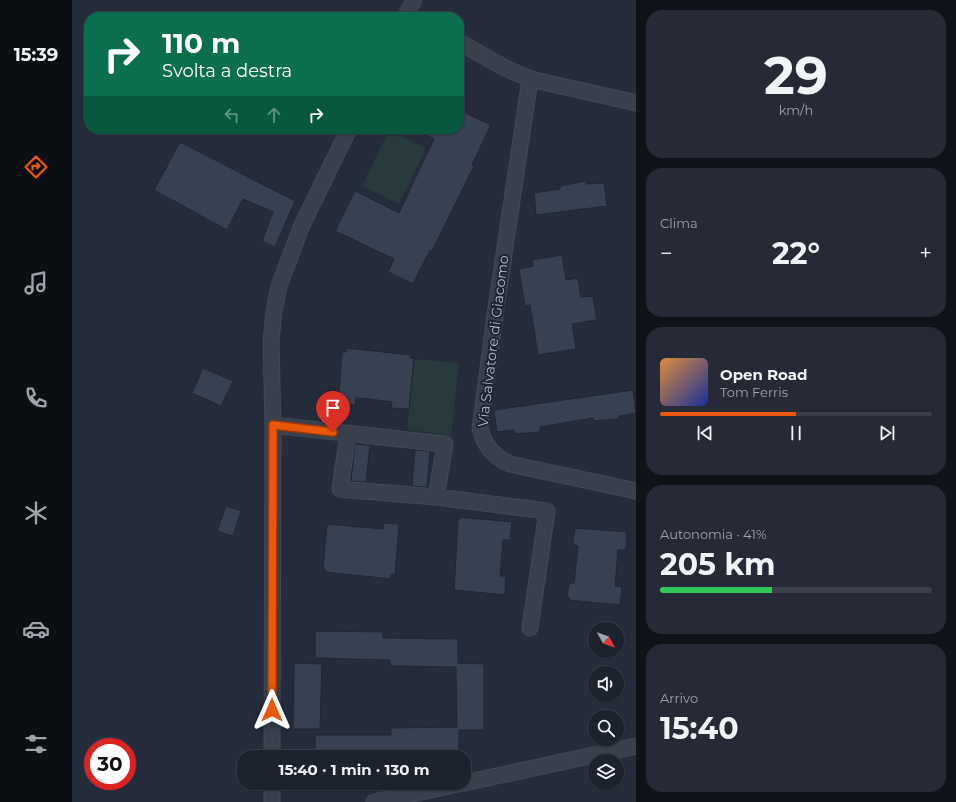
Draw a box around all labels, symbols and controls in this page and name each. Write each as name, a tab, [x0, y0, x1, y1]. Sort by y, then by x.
text: 110 m	[162, 26, 240, 60]
icon: right	[96, 28, 148, 80]
text: 15:39	[14, 44, 58, 66]
text: 29	[764, 44, 828, 107]
text: Svolta a destra	[162, 60, 292, 82]
text: km/h	[779, 102, 813, 118]
icon: left	[221, 104, 243, 126]
icon: ahead	[263, 104, 285, 126]
icon: right	[305, 104, 327, 126]
icon: directions	[22, 153, 50, 181]
text: Clima	[660, 215, 698, 231]
text: 22°	[772, 235, 820, 272]
text: −	[660, 240, 673, 267]
text: +	[919, 240, 932, 267]
street label: Via Salvatore di Giacomo	[474, 254, 513, 428]
icon: music	[22, 269, 50, 297]
text: Open Road	[720, 365, 808, 384]
icon: phone	[22, 384, 50, 412]
text: Tom Ferris	[720, 384, 788, 400]
pin	[316, 391, 350, 432]
icon: arrive	[322, 397, 344, 419]
icon: previous	[694, 422, 716, 444]
icon: pause	[785, 422, 807, 444]
icon: next	[876, 422, 898, 444]
icon: climate	[22, 499, 50, 527]
text: Autonomia · 41%	[660, 526, 767, 542]
text: 205 km	[660, 546, 775, 583]
icon: car	[22, 615, 50, 643]
north arrow	[588, 622, 624, 658]
map controls	[588, 622, 624, 790]
button: sound	[588, 666, 624, 702]
position arrow	[251, 689, 293, 731]
text: Arrivo	[660, 690, 698, 706]
button: search	[588, 710, 624, 746]
text: 15:40	[660, 710, 739, 747]
icon: filters	[22, 730, 50, 758]
speed limit sign: 30	[84, 738, 136, 790]
button: layers	[588, 754, 624, 790]
text: 15:40 · 1 min · 130 m	[279, 760, 429, 779]

